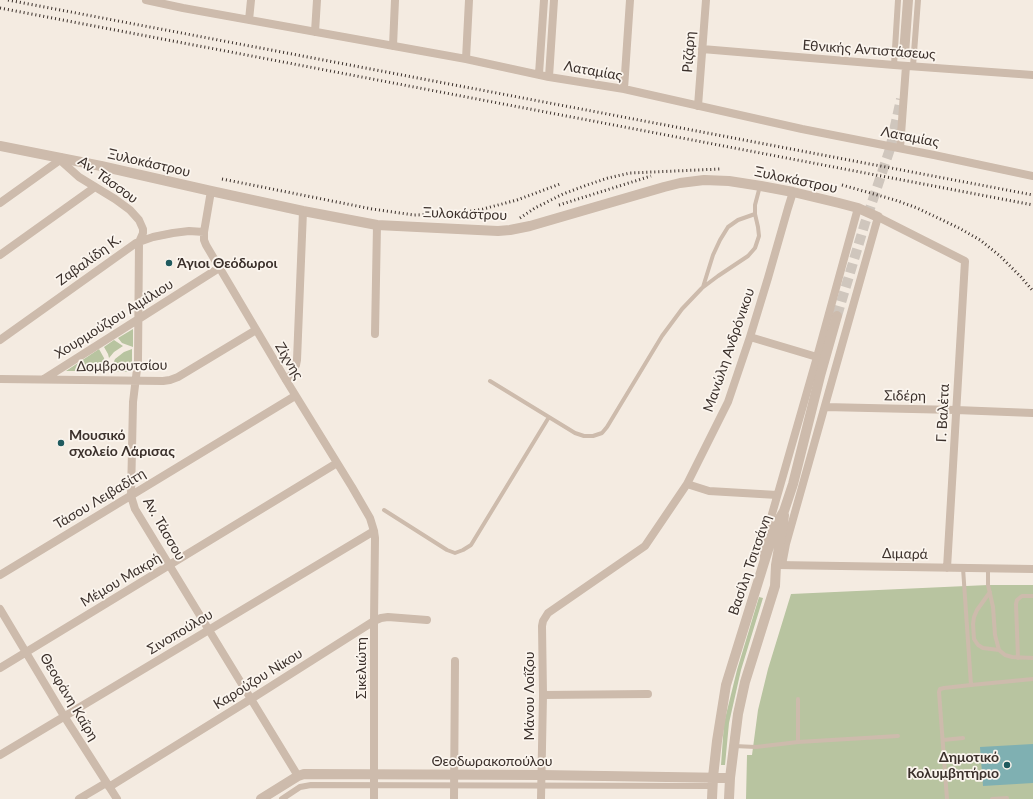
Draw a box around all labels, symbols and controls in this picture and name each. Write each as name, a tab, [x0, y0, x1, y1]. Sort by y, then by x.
street label: Ριζάρη	[679, 31, 699, 73]
street label: Εθνικής Αντιστάσεως	[802, 37, 936, 63]
street label: Λαταμίας	[563, 58, 623, 84]
street label: Λαταμίας	[880, 123, 940, 151]
street label: Ξυλοκάστρου	[106, 145, 192, 181]
street label: Αν. Τάσσου	[75, 153, 141, 207]
street label: Ξυλοκάστρου	[753, 163, 839, 197]
street label: Ξυλοκάστρου	[423, 204, 507, 224]
street label: Ζαβαλίδη Κ.	[53, 231, 125, 289]
place label: Άγιοι Θεόδωροι	[177, 255, 277, 271]
marker: Άγιοι Θεόδωροι	[164, 258, 174, 268]
street label: Χουρμούζιου Αιμίλιου	[52, 276, 176, 362]
street label: Μανώλη Ανδρόνικου	[700, 286, 758, 414]
street label: Ζίχνης	[271, 339, 307, 383]
street label: Δομβρουτσίου	[76, 357, 168, 375]
street label: Γ. Βαλέτα	[933, 383, 953, 443]
street label: Σιδέρη	[884, 387, 926, 405]
place label: Μουσικό σχολείο Λάρισας	[69, 427, 175, 460]
marker: Μουσικό σχολείο Λάρισας	[56, 438, 66, 448]
street label: Τάσου Λειβαδίτη	[51, 465, 149, 533]
street label: Αν. Τάσσου	[139, 495, 189, 563]
street label: Βασίλη Τσιτσάνη	[725, 513, 775, 617]
street label: Διμαρά	[882, 545, 928, 563]
street label: Μέμου Μακρή	[78, 549, 164, 611]
street label: Σινοπούλου	[144, 606, 216, 658]
street label: Σικελιώτη	[353, 637, 369, 699]
street label: Καρούζου Νίκου	[210, 645, 306, 713]
street label: Θεοφάνη Καΐρη	[36, 650, 102, 744]
street label: Μάνου Λοΐζου	[521, 651, 537, 741]
place label: Δημοτικό Κολυμβητήριο	[907, 749, 999, 782]
street label: Θεοδωρακοπούλου	[431, 753, 553, 769]
marker: Δημοτικό Κολυμβητήριο	[1002, 760, 1012, 770]

